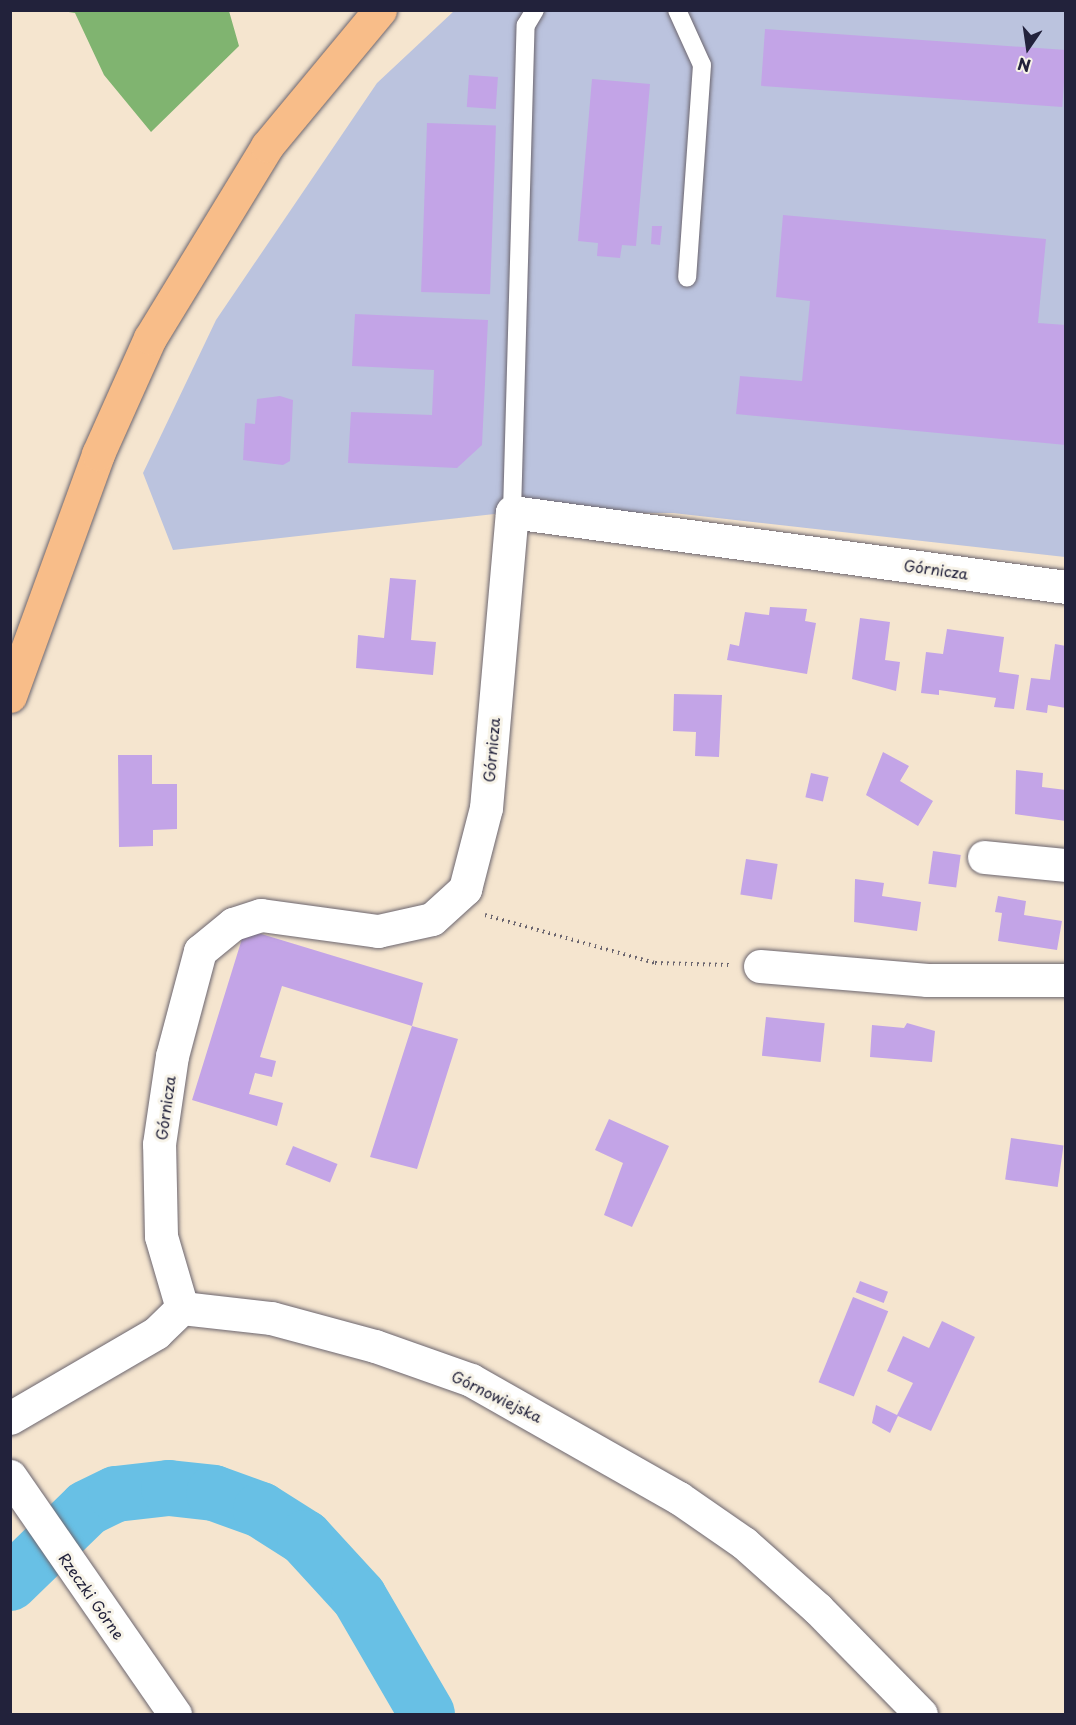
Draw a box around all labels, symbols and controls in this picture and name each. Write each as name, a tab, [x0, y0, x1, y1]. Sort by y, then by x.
north arrow	[998, 18, 1058, 78]
text: N	[1015, 52, 1033, 79]
street label: Górnicza	[903, 556, 969, 582]
street label: Górnicza	[479, 717, 503, 783]
street label: Górnicza	[152, 1075, 178, 1141]
street label: Górnowiejska	[449, 1366, 545, 1426]
street label: Rzeczki Górne	[55, 1549, 129, 1643]

